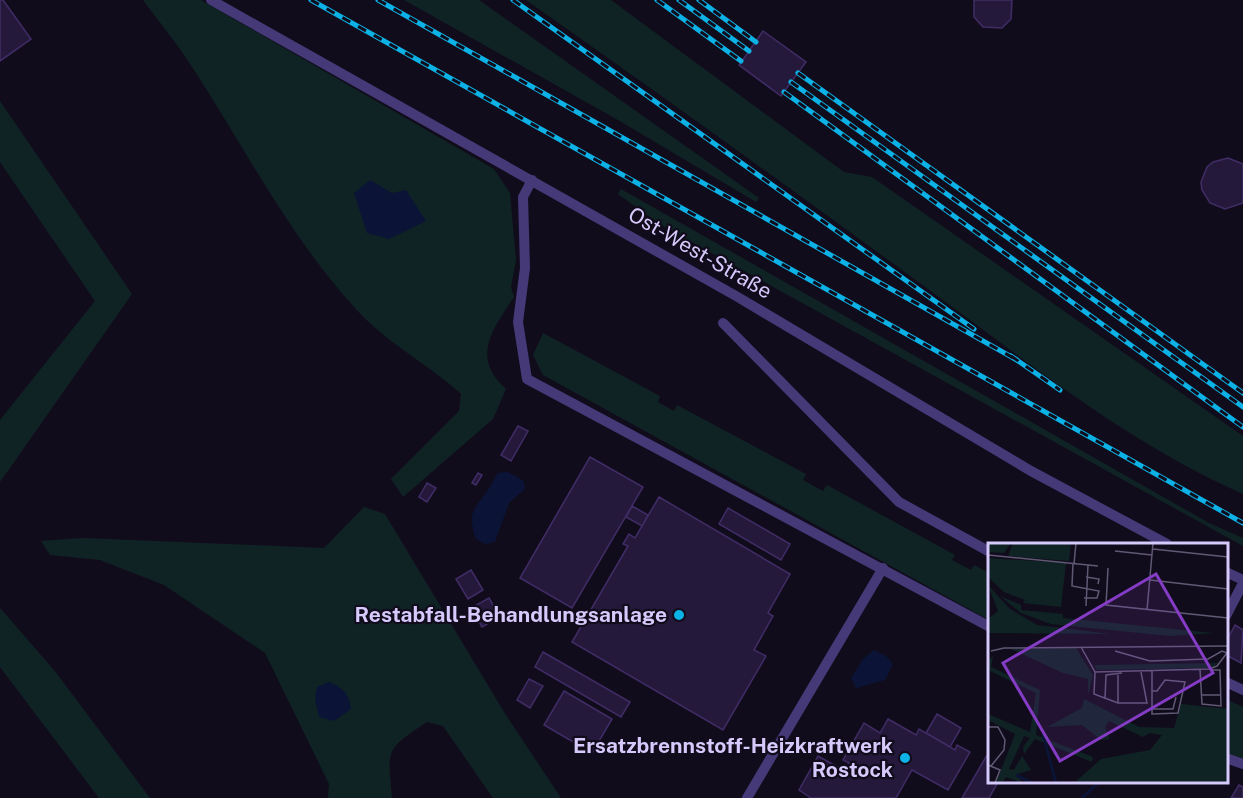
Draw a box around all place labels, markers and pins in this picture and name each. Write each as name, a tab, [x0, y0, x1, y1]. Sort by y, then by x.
place label: Restabfall-Behandlungsanlage	[355, 602, 667, 627]
marker: Restabfall-Behandlungsanlage	[672, 608, 686, 622]
place label: Ersatzbrennstoff-Heizkraftwerk Rostock	[573, 733, 893, 782]
marker: Ersatzbrennstoff-Heizkraftwerk Rostock	[898, 751, 912, 765]

